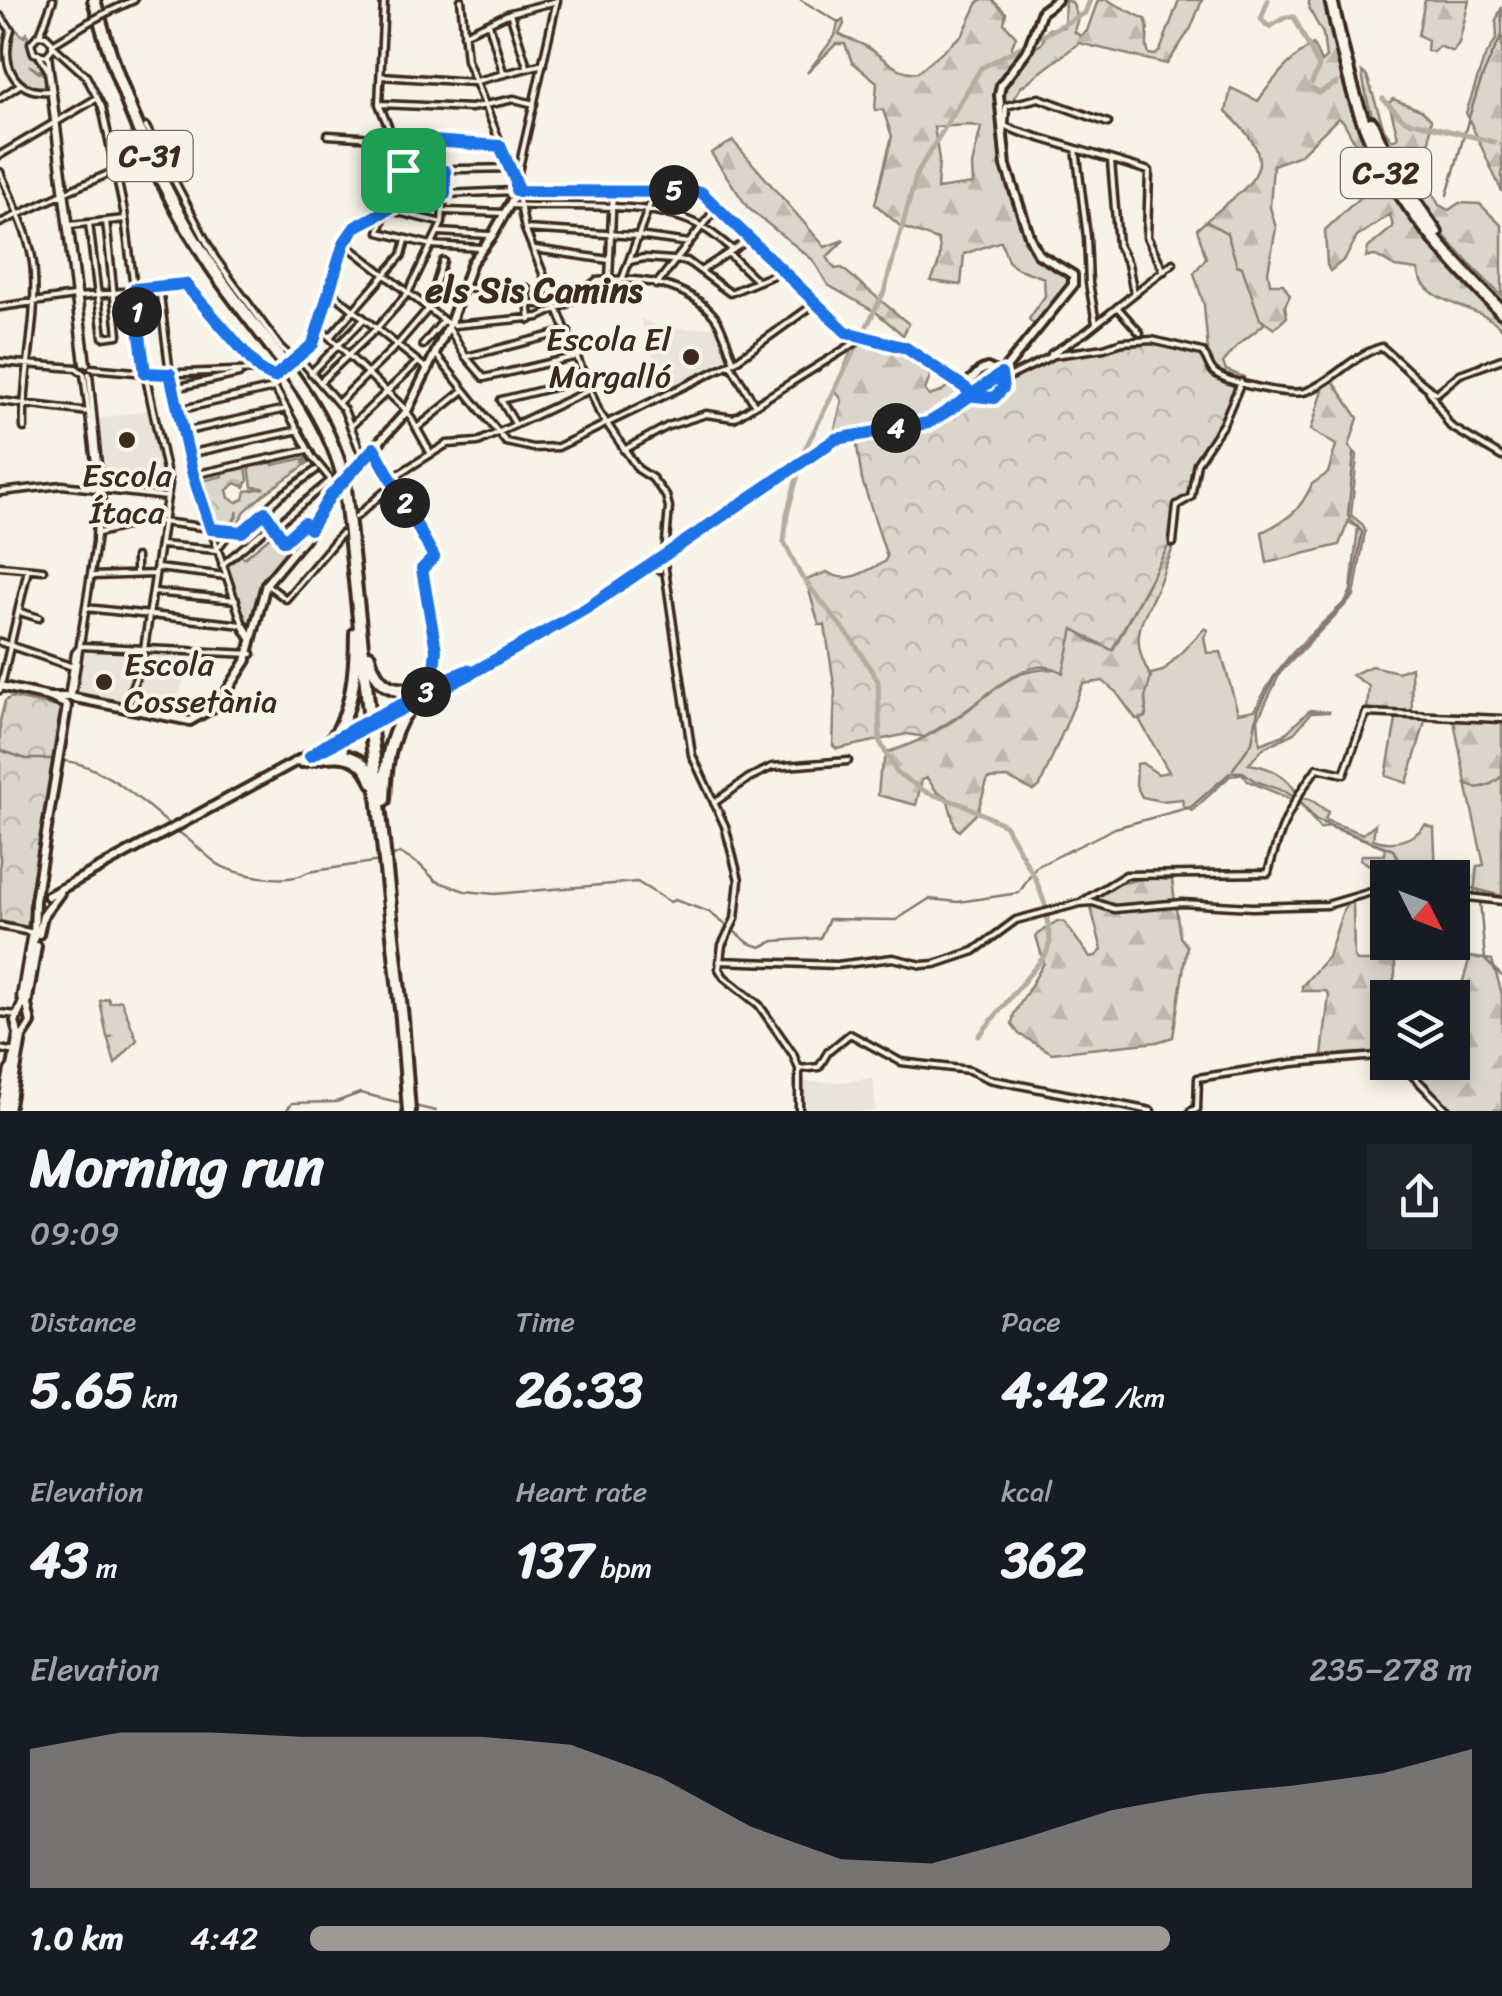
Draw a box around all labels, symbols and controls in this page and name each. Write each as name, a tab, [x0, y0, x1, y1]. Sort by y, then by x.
pin	[361, 128, 446, 213]
road number: C-31	[108, 131, 192, 181]
icon: arrive	[376, 143, 431, 198]
road number: C-32	[1341, 148, 1431, 198]
pin: 5	[649, 165, 699, 215]
text: 5	[665, 165, 683, 214]
district label: els Sis Camins	[424, 259, 643, 321]
pin: 1	[112, 287, 162, 337]
text: 1	[131, 287, 143, 336]
place label: Escola El Margalló	[546, 311, 672, 405]
marker: Escola El Margalló	[680, 346, 702, 368]
pin: 4	[871, 403, 921, 453]
text: 4	[887, 403, 905, 452]
marker: Escola Ítaca	[116, 429, 138, 451]
place label: Escola Ítaca	[82, 447, 173, 541]
pin: 2	[380, 478, 430, 528]
text: 2	[397, 478, 413, 527]
place label: Escola Cossetània	[124, 636, 277, 730]
pin: 3	[401, 667, 451, 717]
text: 3	[418, 667, 434, 716]
marker: Escola Cossetània	[93, 671, 115, 693]
north arrow	[1370, 860, 1470, 960]
map controls	[1370, 860, 1470, 1080]
button: layers	[1370, 980, 1470, 1080]
text: Morning run	[30, 1119, 324, 1216]
button: share	[1367, 1144, 1472, 1249]
text: 09:09	[30, 1205, 119, 1262]
text: Distance	[30, 1297, 136, 1346]
text: Time	[516, 1297, 575, 1346]
text: Pace	[1001, 1297, 1061, 1346]
text: 5.65	[30, 1346, 135, 1435]
text: 26:33	[516, 1346, 643, 1435]
text: 4:42	[1001, 1346, 1108, 1435]
text: km	[135, 1373, 178, 1422]
text: /km	[1108, 1373, 1165, 1422]
text: Elevation	[30, 1467, 143, 1516]
text: Heart rate	[516, 1467, 647, 1516]
text: kcal	[1001, 1467, 1052, 1516]
text: 43	[30, 1516, 89, 1605]
text: 137	[516, 1516, 593, 1605]
text: 362	[1001, 1516, 1086, 1605]
text: m	[89, 1543, 118, 1592]
text: bpm	[593, 1543, 652, 1592]
text: Elevation	[30, 1641, 160, 1698]
text: 235–278 m	[1309, 1641, 1472, 1698]
text: 1.0 km	[30, 1910, 124, 1967]
text: 4:42	[190, 1910, 258, 1967]

